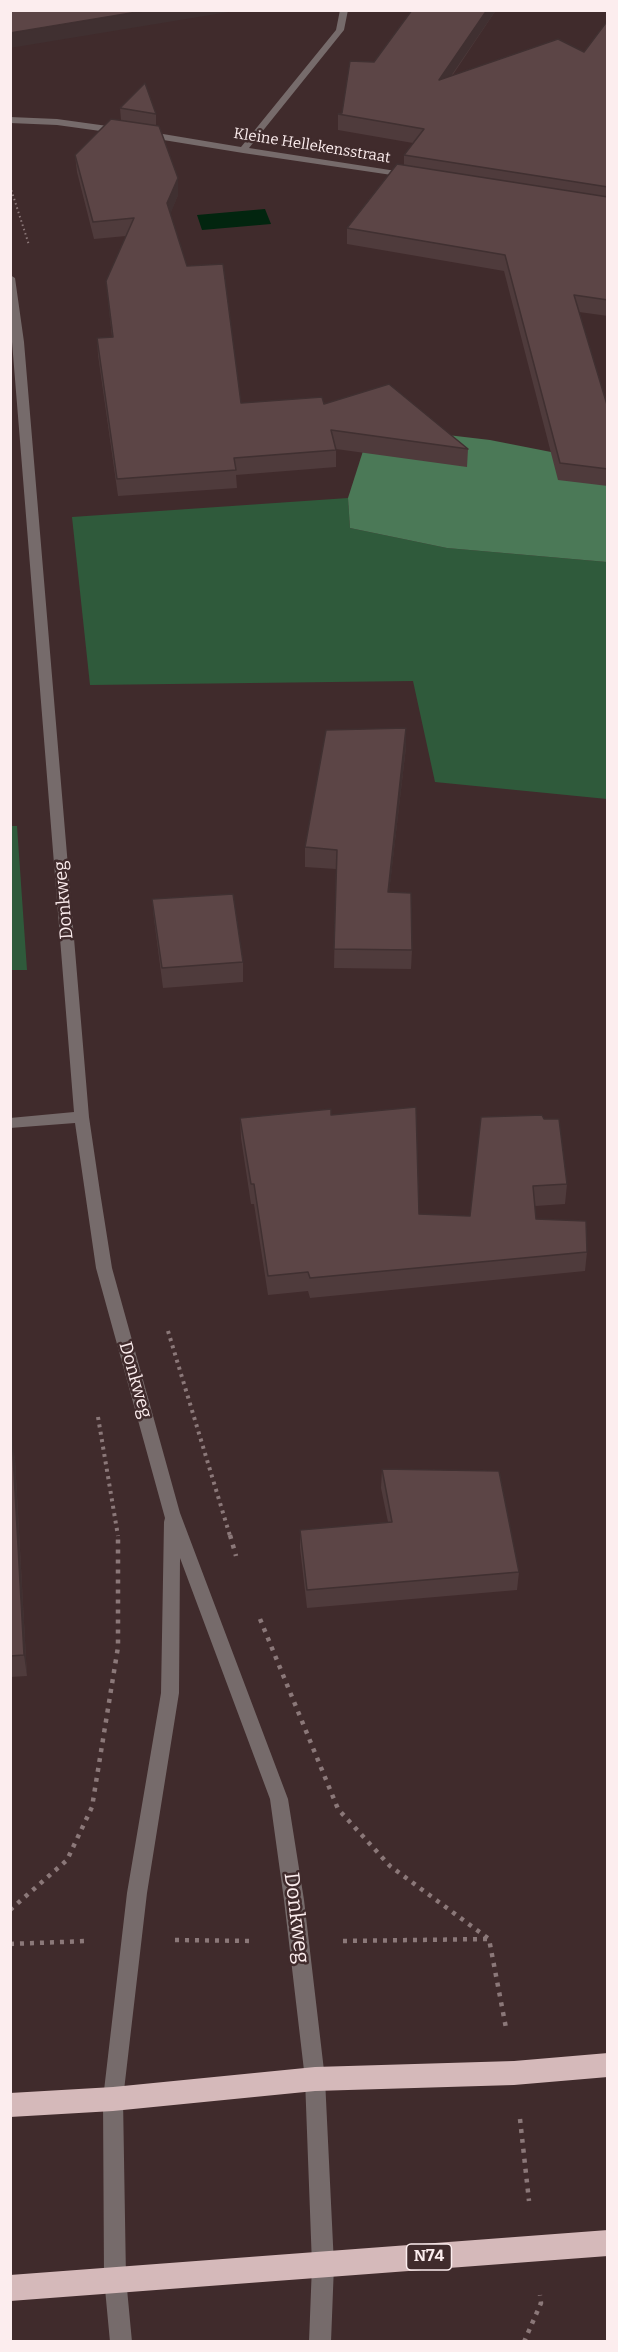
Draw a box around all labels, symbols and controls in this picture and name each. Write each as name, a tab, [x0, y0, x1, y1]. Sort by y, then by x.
street label: Kleine Hellekensstraat	[232, 125, 392, 167]
street label: Donkweg	[50, 860, 78, 940]
street label: Donkweg	[114, 1339, 156, 1421]
street label: Donkweg	[278, 1871, 314, 1965]
road number: N74	[406, 2244, 452, 2270]

